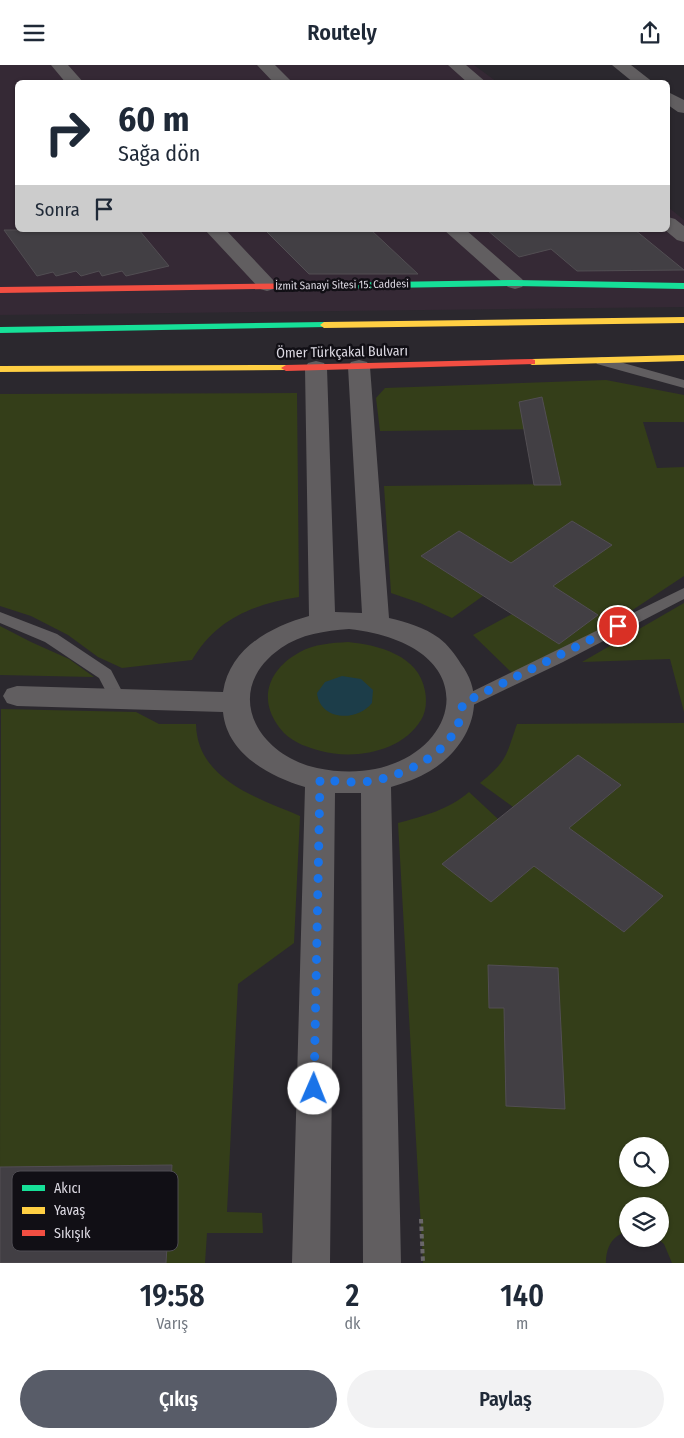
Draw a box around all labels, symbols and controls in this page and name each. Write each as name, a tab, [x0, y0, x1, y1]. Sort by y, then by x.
icon: menu	[20, 19, 48, 47]
text: Routely	[307, 19, 377, 46]
icon: share	[636, 19, 664, 47]
text: 60 m	[118, 98, 189, 140]
icon: right	[35, 100, 100, 165]
text: Sağa dön	[118, 140, 200, 167]
icon: arrive	[90, 195, 118, 223]
text: Sonra	[35, 198, 80, 221]
street label: İzmit Sanayi Sitesi 15. Caddesi	[275, 276, 409, 293]
street label: Ömer Türkçakal Bulvarı	[276, 341, 408, 362]
pin	[597, 605, 639, 647]
icon: arrive	[604, 612, 632, 640]
position arrow	[287, 1062, 339, 1114]
map controls	[619, 1137, 669, 1247]
button: search	[619, 1137, 669, 1187]
legend	[12, 1171, 178, 1251]
text: Akıcı	[54, 1180, 81, 1197]
button: layers	[619, 1197, 669, 1247]
text: Yavaş	[54, 1202, 85, 1219]
text: Sıkışık	[54, 1225, 91, 1242]
text: 19:58	[140, 1278, 205, 1314]
text: 2	[346, 1278, 359, 1314]
text: 140	[500, 1278, 544, 1314]
text: Varış	[156, 1314, 188, 1333]
text: dk	[344, 1314, 361, 1333]
text: m	[516, 1314, 528, 1333]
button: Çıkış	[20, 1370, 337, 1428]
button: Paylaş	[347, 1370, 664, 1428]

